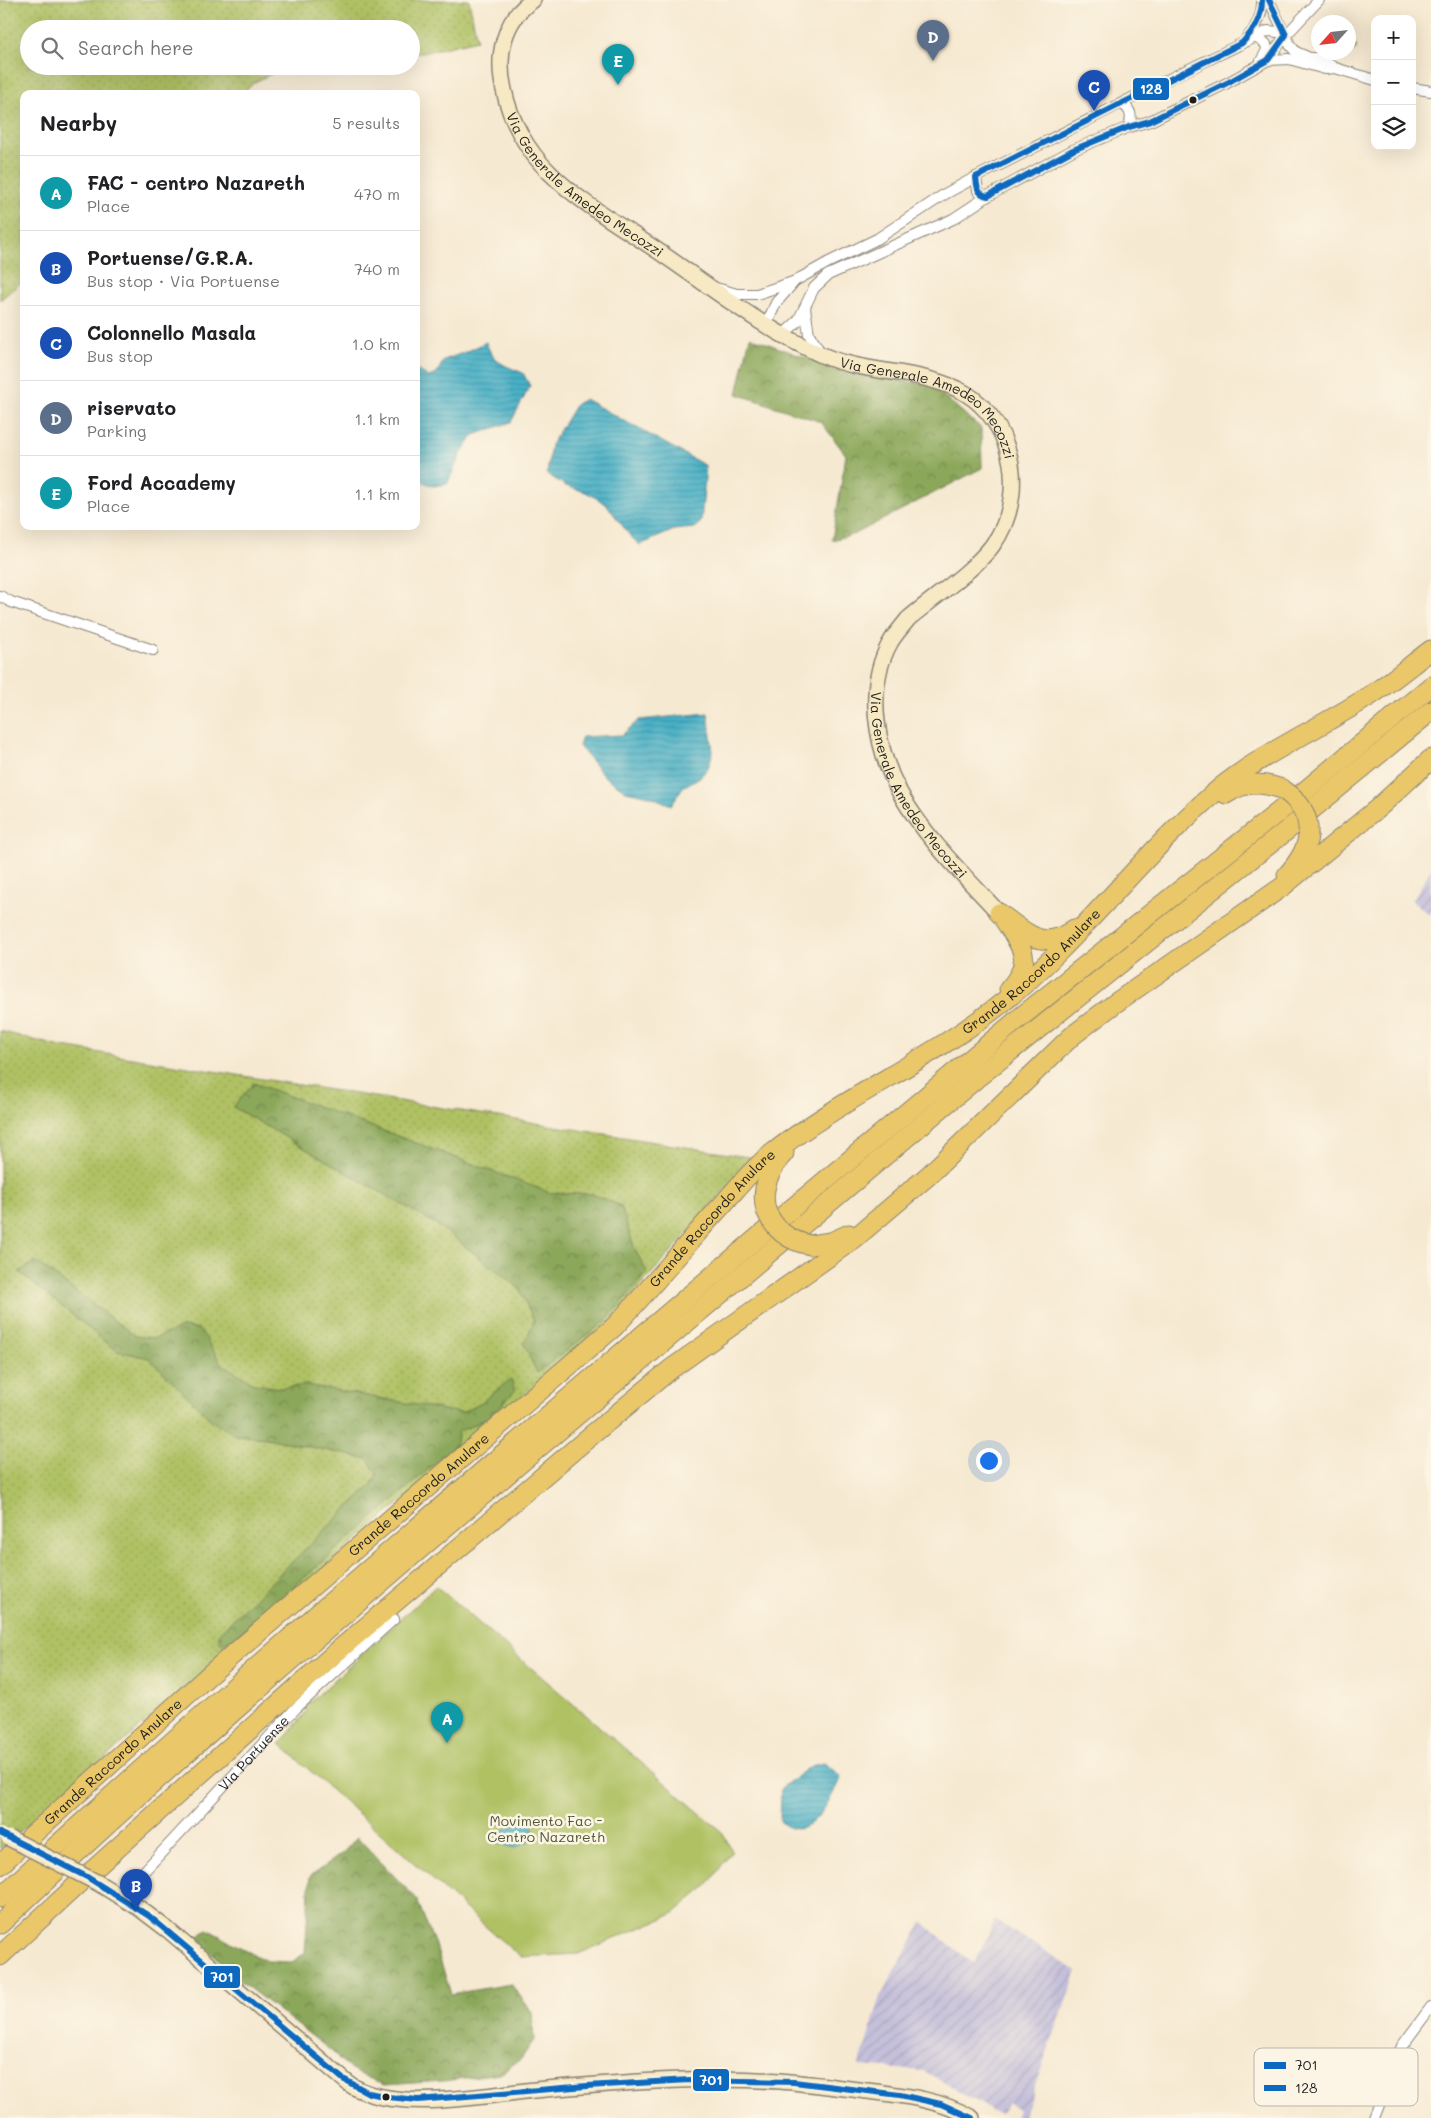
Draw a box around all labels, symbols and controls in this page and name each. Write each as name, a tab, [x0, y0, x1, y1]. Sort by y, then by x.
north arrow	[1311, 15, 1356, 60]
map controls	[1371, 15, 1416, 150]
button: +	[1371, 15, 1416, 60]
search box	[20, 20, 420, 75]
pin: D	[917, 20, 949, 61]
icon: search	[38, 34, 66, 62]
text: Search here	[78, 35, 194, 60]
pin: E	[602, 44, 634, 85]
button: −	[1371, 60, 1416, 105]
pin: C	[1078, 70, 1110, 111]
line badge: 128	[1132, 77, 1170, 101]
text: 128	[1140, 79, 1163, 98]
unlabelled marker	[1188, 95, 1198, 105]
button: layers	[1371, 105, 1416, 150]
text: Nearby	[40, 109, 117, 136]
street label: Via Generale Amedeo Mecozzi	[502, 109, 668, 261]
text: 5 results	[332, 112, 400, 133]
text: FAC - centro Nazareth	[87, 170, 305, 195]
text: A	[50, 183, 62, 204]
text: 470 m	[354, 183, 400, 204]
text: Place	[87, 195, 130, 216]
text: Portuense/G.R.A.	[87, 245, 254, 270]
text: B	[51, 258, 61, 279]
text: 740 m	[354, 258, 400, 279]
text: Bus stop · Via Portuense	[87, 270, 280, 291]
text: Colonnello Masala	[87, 320, 256, 345]
text: C	[50, 333, 62, 354]
text: 1.0 km	[352, 333, 400, 354]
text: Bus stop	[87, 345, 153, 366]
street label: Via Generale Amedeo Mecozzi	[838, 352, 1020, 461]
text: riservato	[87, 395, 176, 420]
text: D	[50, 408, 62, 429]
text: 1.1 km	[355, 408, 400, 429]
text: Parking	[87, 420, 146, 441]
text: Ford Accademy	[87, 470, 236, 495]
text: E	[51, 483, 61, 504]
text: 1.1 km	[355, 483, 400, 504]
text: Place	[87, 495, 130, 516]
street label: Via Generale Amedeo Mecozzi	[867, 691, 972, 882]
street label: Grande Raccordo Anulare	[958, 904, 1104, 1038]
street label: Grande Raccordo Anulare	[644, 1145, 779, 1291]
street label: Grande Raccordo Anulare	[344, 1428, 493, 1560]
your location	[976, 1448, 1002, 1474]
street label: Grande Raccordo Anulare	[40, 1694, 186, 1829]
pin: A	[431, 1702, 463, 1743]
street label: Via Portuense	[214, 1711, 293, 1795]
park label: Movimento Fac - Centro Nazareth	[487, 1811, 605, 1846]
pin: B	[120, 1869, 152, 1910]
line badge: 701	[203, 1965, 241, 1989]
text: 701	[210, 1967, 234, 1986]
legend	[1254, 2048, 1418, 2106]
text: 701	[1295, 2055, 1318, 2074]
line badge: 701	[692, 2068, 730, 2092]
text: 701	[699, 2070, 723, 2089]
text: 128	[1295, 2078, 1318, 2097]
unlabelled marker	[381, 2092, 391, 2102]

